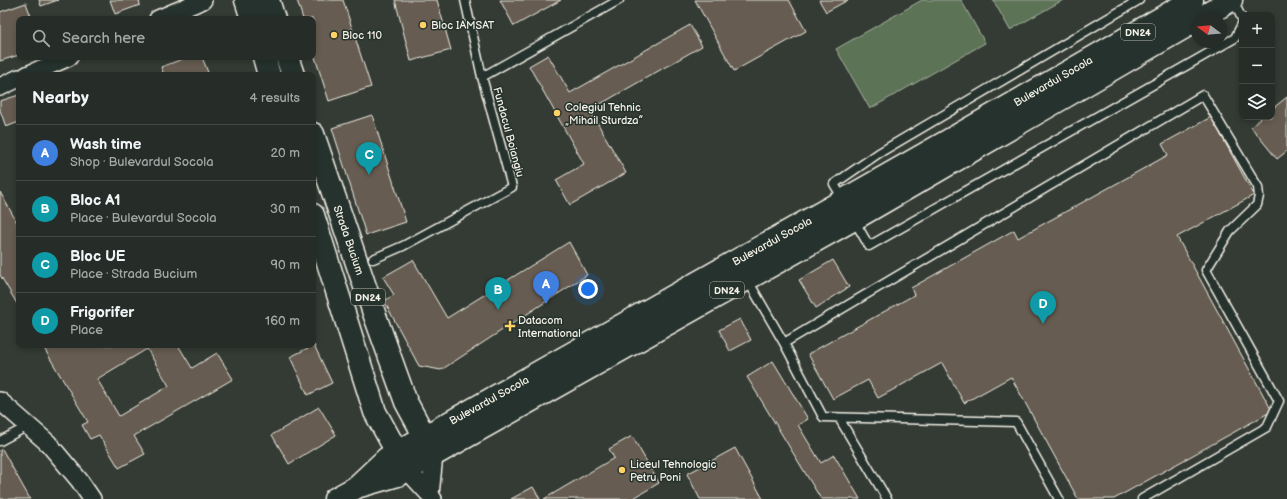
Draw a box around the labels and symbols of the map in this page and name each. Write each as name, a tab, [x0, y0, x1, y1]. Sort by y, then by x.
north arrow	[1191, 12, 1227, 48]
place label: Bloc IAMSAT	[431, 19, 495, 32]
marker: Bloc IAMSAT	[418, 20, 428, 30]
road number: DN24	[1121, 24, 1155, 40]
place label: Bloc 110	[342, 29, 382, 42]
marker: Bloc 110	[329, 30, 339, 40]
street label: Bulevardul Socola	[1012, 54, 1095, 109]
street label: Fundacul Boiangiu	[490, 86, 527, 179]
place label: Colegiul Tehnic „Mihail Sturdza”	[565, 101, 644, 127]
marker: Colegiul Tehnic „Mihail Sturdza”	[552, 108, 562, 118]
pin: C	[356, 142, 382, 175]
street label: Strada Bucium	[331, 204, 367, 277]
street label: Bulevardul Socola	[730, 214, 814, 269]
pin: A	[533, 271, 559, 304]
pin: B	[485, 277, 511, 310]
your location	[578, 279, 598, 299]
road number: DN24	[710, 282, 744, 298]
road number: DN24	[351, 289, 385, 305]
pin: D	[1030, 291, 1056, 324]
place label: Datacom International	[518, 314, 581, 340]
marker: Datacom International	[505, 321, 515, 331]
street label: Bulevardul Socola	[447, 373, 531, 428]
place label: Liceul Tehnologic Petru Poni	[630, 458, 717, 484]
marker: Liceul Tehnologic Petru Poni	[617, 465, 627, 475]

